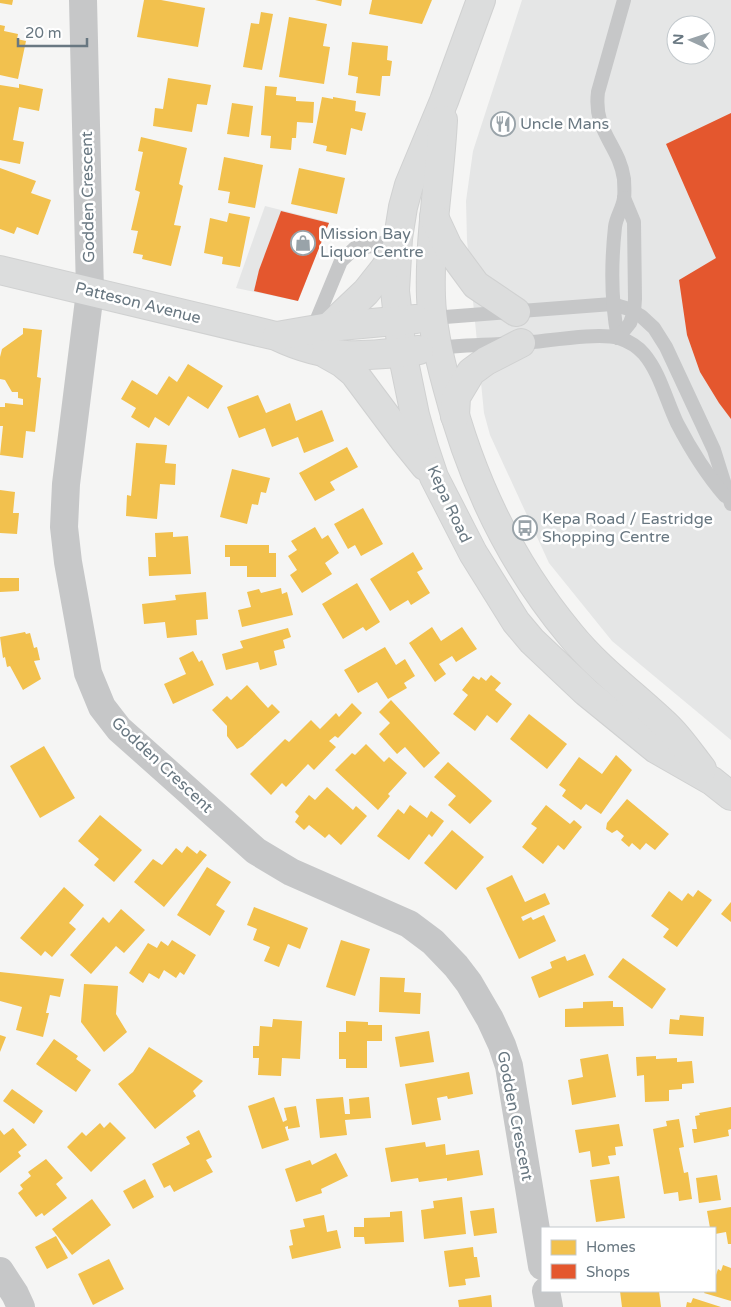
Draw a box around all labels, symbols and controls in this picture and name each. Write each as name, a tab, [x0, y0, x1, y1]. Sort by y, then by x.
scale bar	[18, 15, 86, 47]
north arrow	[666, 15, 716, 65]
text: 20 m	[25, 24, 62, 42]
text: N	[670, 33, 687, 45]
restaurant icon: Uncle Mans	[490, 111, 516, 137]
place label: Uncle Mans	[520, 114, 609, 134]
street label: Godden Crescent	[77, 131, 99, 263]
place label: Mission Bay Liquor Centre	[320, 224, 424, 262]
shop icon: Mission Bay Liquor Centre	[290, 230, 316, 256]
street label: Patteson Avenue	[73, 278, 203, 328]
street label: Kepa Road	[422, 462, 476, 546]
place label: Kepa Road / Eastridge Shopping Centre	[542, 509, 713, 547]
bus stop icon: Kepa Road / Eastridge Shopping Centre	[512, 515, 538, 541]
street label: Godden Crescent	[107, 713, 217, 817]
street label: Godden Crescent	[493, 1049, 537, 1183]
legend	[541, 1227, 716, 1292]
text: Homes	[586, 1238, 636, 1256]
text: Shops	[586, 1263, 630, 1281]

